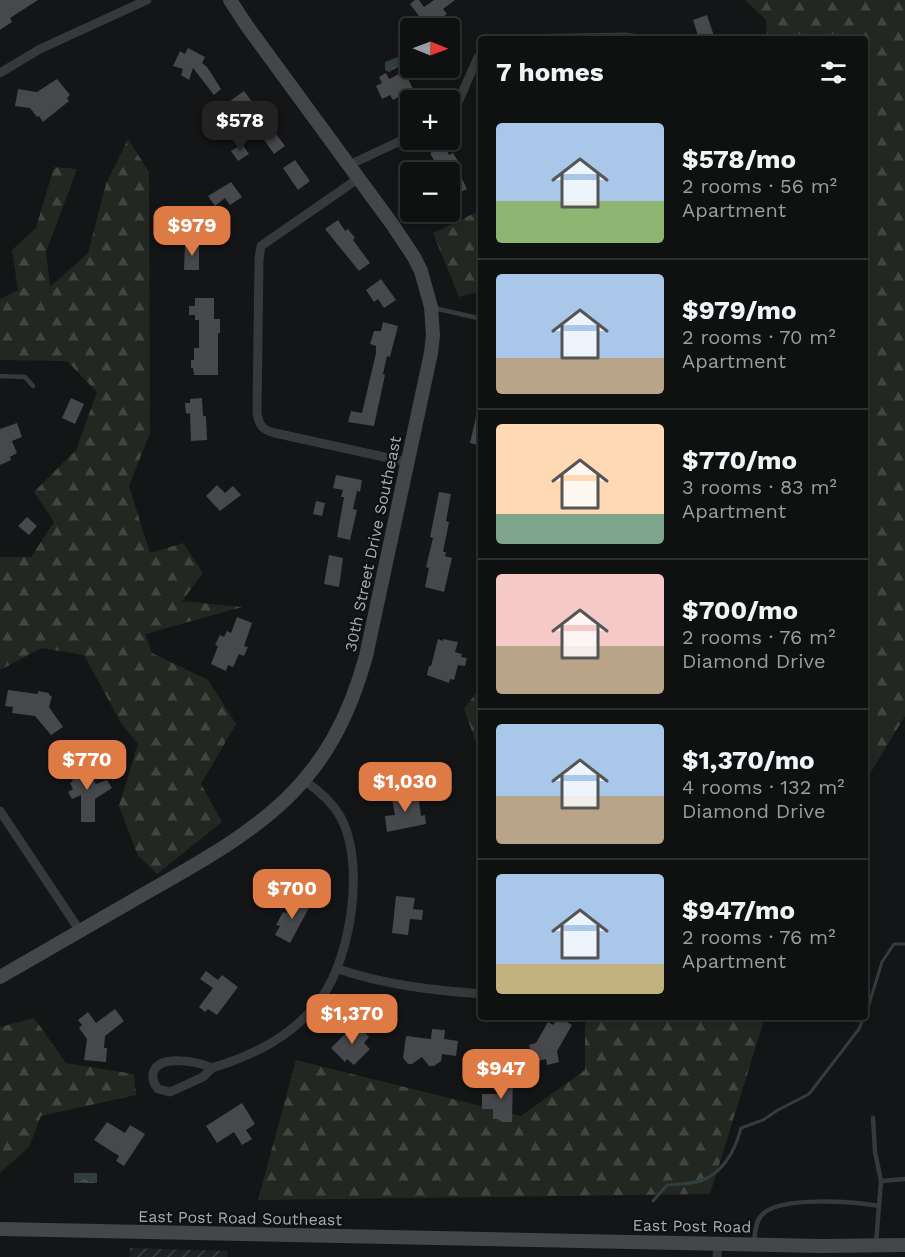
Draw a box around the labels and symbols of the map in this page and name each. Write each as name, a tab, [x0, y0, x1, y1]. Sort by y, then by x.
north arrow	[400, 18, 460, 78]
pin: $578	[204, 101, 276, 152]
pin: $979	[156, 206, 228, 257]
street label: 30th Street Drive Southeast	[341, 434, 405, 654]
pin: $770	[51, 740, 123, 791]
pin: $1,030	[356, 762, 454, 813]
pin: $700	[256, 869, 328, 920]
pin: $1,370	[303, 994, 401, 1045]
pin: $947	[465, 1049, 537, 1100]
street label: East Post Road Southeast	[138, 1207, 342, 1229]
street label: East Post Road	[632, 1215, 752, 1237]

